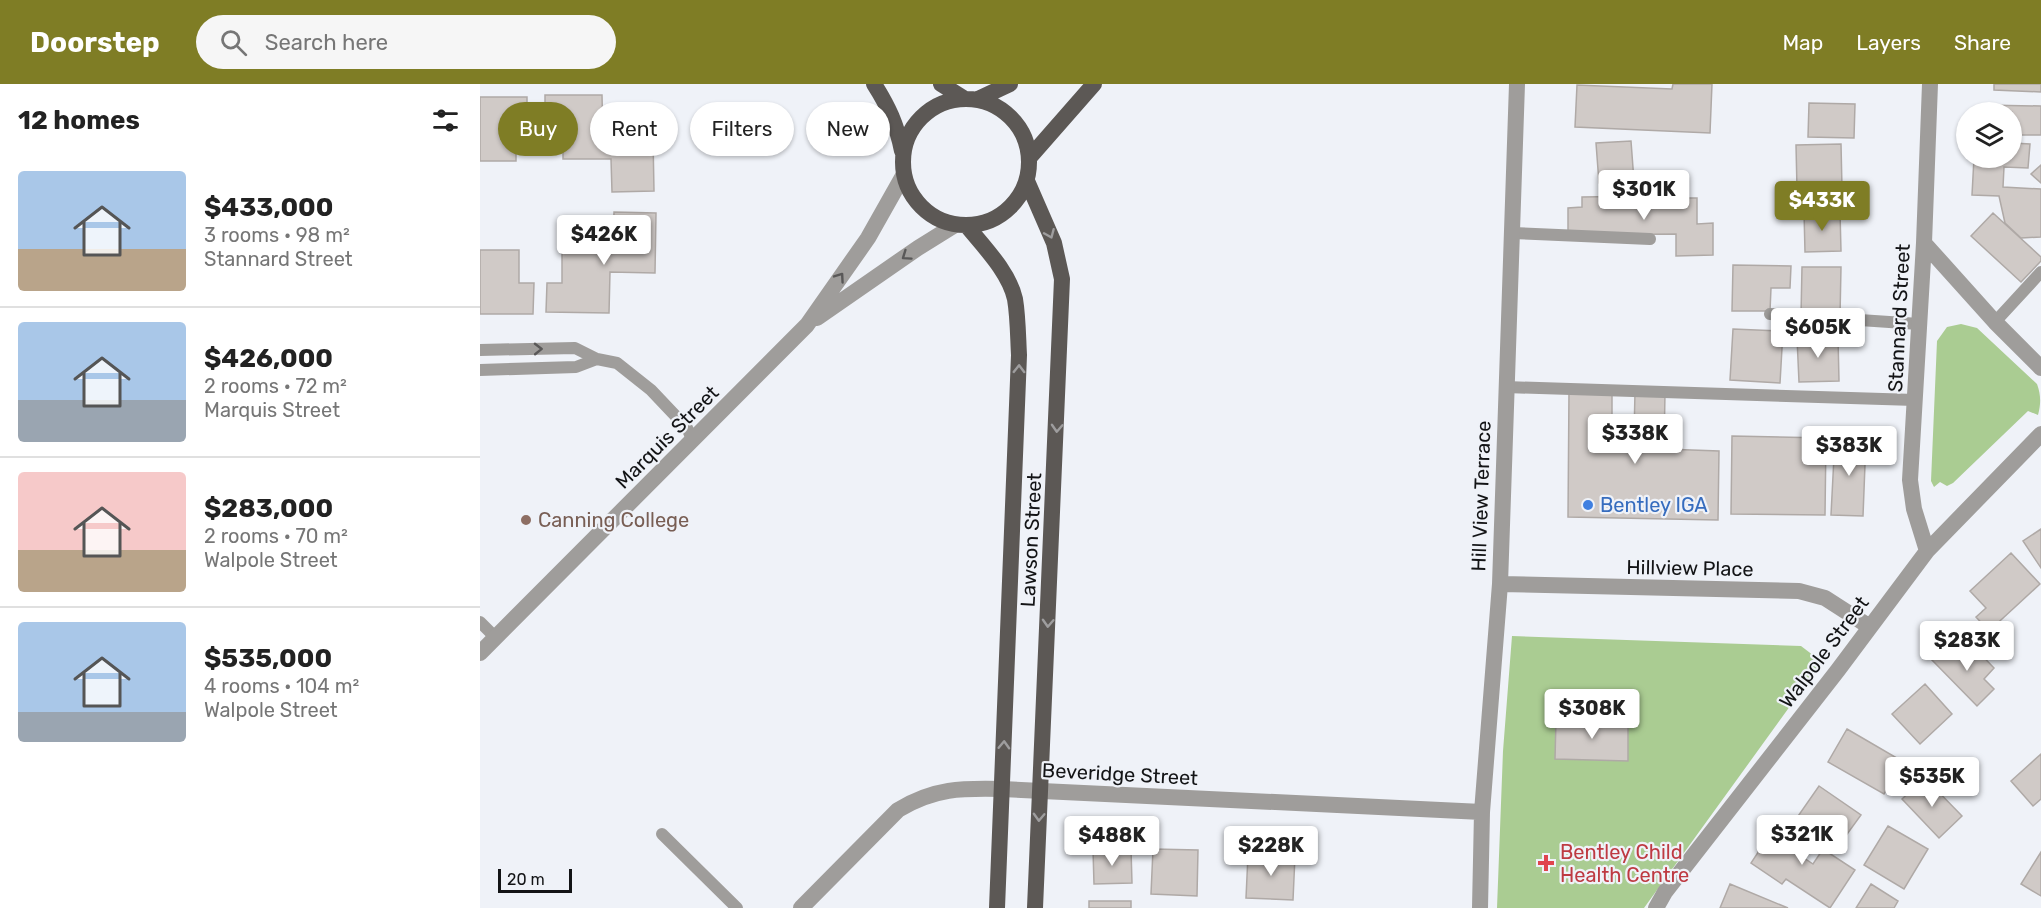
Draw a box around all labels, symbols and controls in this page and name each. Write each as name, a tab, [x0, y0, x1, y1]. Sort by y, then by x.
search box	[196, 15, 616, 69]
text: Doorstep	[30, 26, 160, 59]
icon: search	[217, 26, 250, 59]
text: Search here	[265, 29, 388, 56]
text: Map	[1782, 30, 1823, 55]
text: Layers	[1856, 30, 1921, 55]
text: Share	[1954, 30, 2011, 55]
chip: Buy	[498, 102, 578, 156]
chip: Rent	[590, 102, 678, 156]
chip: Filters	[690, 102, 794, 156]
chip: New	[806, 102, 890, 156]
map controls	[1956, 102, 2022, 168]
button: layers	[1956, 102, 2022, 168]
icon: filters	[429, 104, 462, 137]
text: 12 homes	[18, 105, 140, 136]
pin: $301K	[1602, 170, 1686, 221]
text: $301K	[1612, 177, 1676, 201]
pin: $433K	[1780, 181, 1864, 232]
text: $433K	[1789, 188, 1855, 212]
text: $433,000	[204, 192, 333, 223]
icon: home	[66, 195, 138, 267]
pin: $426K	[562, 215, 646, 266]
text: $426K	[571, 222, 637, 246]
text: 3 rooms · 98 m²	[204, 223, 350, 247]
one-way arrow	[1043, 228, 1055, 239]
street label: Stannard Street	[1883, 243, 1915, 393]
text: Stannard Street	[204, 247, 353, 271]
one-way arrow	[902, 249, 913, 260]
one-way arrow	[833, 273, 844, 284]
pin: $605K	[1776, 308, 1860, 359]
text: $605K	[1785, 315, 1851, 339]
text: $426,000	[204, 343, 333, 374]
one-way arrow	[534, 343, 543, 355]
icon: home	[66, 346, 138, 418]
one-way arrow	[1013, 365, 1025, 374]
text: 2 rooms · 72 m²	[204, 374, 347, 398]
street label: Marquis Street	[610, 380, 724, 494]
text: Marquis Street	[204, 398, 340, 422]
pin: $338K	[1593, 414, 1677, 465]
street label: Hill View Terrace	[1466, 420, 1496, 572]
text: $338K	[1602, 421, 1668, 445]
one-way arrow	[1050, 423, 1063, 432]
pin: $383K	[1807, 426, 1891, 477]
text: $383K	[1816, 433, 1882, 457]
street label: Lawson Street	[1015, 472, 1047, 608]
text: $283,000	[204, 493, 333, 524]
place label: Bentley IGA	[1600, 493, 1708, 517]
icon: home	[66, 496, 138, 568]
marker: Bentley IGA	[1581, 498, 1595, 512]
place label: Canning College	[538, 508, 689, 532]
marker: Canning College	[519, 513, 533, 527]
text: 2 rooms · 70 m²	[204, 524, 348, 548]
text: Walpole Street	[204, 548, 338, 572]
street label: Hillview Place	[1626, 555, 1754, 581]
street label: Walpole Street	[1774, 591, 1874, 713]
one-way arrow	[1042, 618, 1055, 627]
pin: $283K	[1925, 621, 2009, 672]
text: $283K	[1934, 628, 2000, 652]
text: $535,000	[204, 643, 332, 674]
icon: home	[66, 646, 138, 718]
text: 4 rooms · 104 m²	[204, 674, 359, 698]
pin: $308K	[1550, 689, 1634, 740]
text: $308K	[1559, 696, 1625, 720]
text: Walpole Street	[204, 698, 338, 722]
one-way arrow	[997, 740, 1010, 749]
pin: $535K	[1890, 757, 1974, 808]
street label: Beveridge Street	[1041, 758, 1199, 790]
text: $535K	[1899, 764, 1965, 788]
one-way arrow	[1032, 813, 1045, 822]
pin: $321K	[1760, 815, 1844, 866]
pin: $488K	[1070, 816, 1154, 867]
text: $321K	[1771, 822, 1833, 846]
text: $488K	[1078, 823, 1146, 847]
pin: $228K	[1229, 826, 1313, 877]
text: $228K	[1238, 833, 1304, 857]
place label: Bentley Child Health Centre	[1560, 840, 1689, 887]
marker: Bentley Child Health Centre	[1537, 854, 1555, 872]
scale bar	[498, 866, 572, 894]
text: 20 m	[507, 870, 545, 889]

